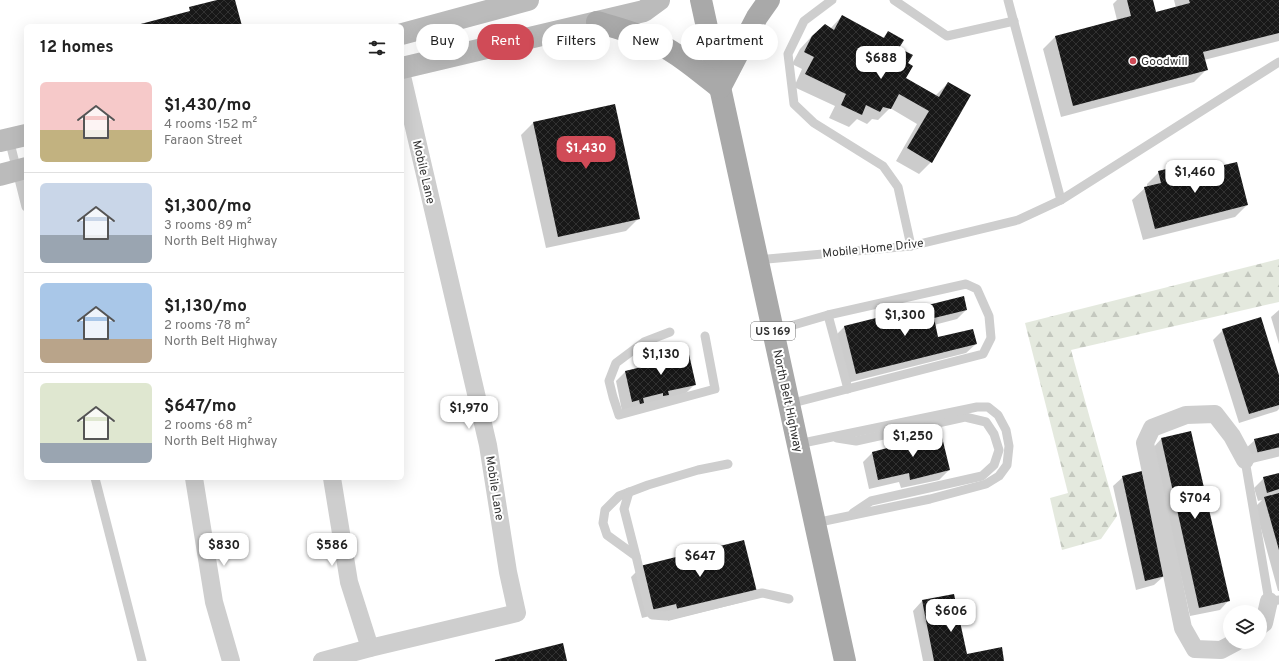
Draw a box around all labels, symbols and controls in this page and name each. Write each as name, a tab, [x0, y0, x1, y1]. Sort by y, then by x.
chip: Buy	[416, 24, 469, 60]
chip: Rent	[477, 24, 534, 60]
chip: Filters	[542, 24, 610, 60]
chip: New	[618, 24, 673, 60]
chip: Apartment	[681, 24, 778, 60]
text: 12 homes	[40, 37, 114, 59]
icon: filters	[366, 37, 388, 59]
pin: $688	[857, 46, 905, 80]
text: $688	[865, 51, 897, 67]
place label: Goodwill	[1141, 54, 1188, 70]
marker: Goodwill	[1128, 56, 1138, 66]
text: $1,430/mo	[164, 95, 251, 117]
icon: home	[72, 98, 120, 146]
text: 4 rooms · 152 m²	[164, 117, 257, 133]
text: Faraon Street	[164, 133, 242, 149]
pin: $1,430	[553, 136, 619, 170]
street label: Mobile Lane	[408, 139, 438, 206]
text: $1,430	[566, 141, 606, 157]
pin: $1,460	[1162, 160, 1228, 194]
text: $1,460	[1174, 165, 1216, 181]
text: $1,300/mo	[164, 196, 251, 218]
icon: home	[72, 199, 120, 247]
text: 3 rooms · 89 m²	[164, 218, 252, 234]
text: North Belt Highway	[164, 234, 277, 250]
street label: Mobile Home Drive	[822, 236, 925, 262]
text: $1,130/mo	[164, 296, 247, 318]
icon: home	[72, 299, 120, 347]
pin: $1,300	[872, 303, 938, 337]
text: $1,300	[884, 308, 926, 324]
text: 2 rooms · 78 m²	[164, 318, 250, 334]
road number: US 169	[751, 322, 795, 340]
text: North Belt Highway	[164, 334, 277, 350]
pin: $1,130	[628, 342, 694, 376]
text: $1,130	[642, 347, 680, 363]
street label: North Belt Highway	[768, 348, 806, 454]
text: $647/mo	[164, 396, 236, 418]
pin: $1,970	[436, 396, 502, 430]
icon: home	[72, 399, 120, 447]
text: $1,970	[449, 401, 489, 417]
text: 2 rooms · 68 m²	[164, 418, 252, 434]
pin: $1,250	[880, 424, 946, 458]
text: $1,250	[893, 429, 933, 445]
text: North Belt Highway	[164, 434, 277, 450]
street label: Mobile Lane	[481, 455, 507, 522]
pin: $704	[1171, 486, 1219, 520]
text: $704	[1179, 491, 1211, 507]
pin: $830	[200, 533, 248, 567]
pin: $586	[308, 533, 356, 567]
text: $830	[208, 538, 240, 554]
text: $586	[316, 538, 348, 554]
pin: $647	[676, 544, 724, 578]
text: $647	[684, 549, 716, 565]
pin: $606	[927, 599, 975, 633]
text: $606	[935, 604, 967, 620]
map controls	[1223, 605, 1267, 649]
button: layers	[1223, 605, 1267, 649]

